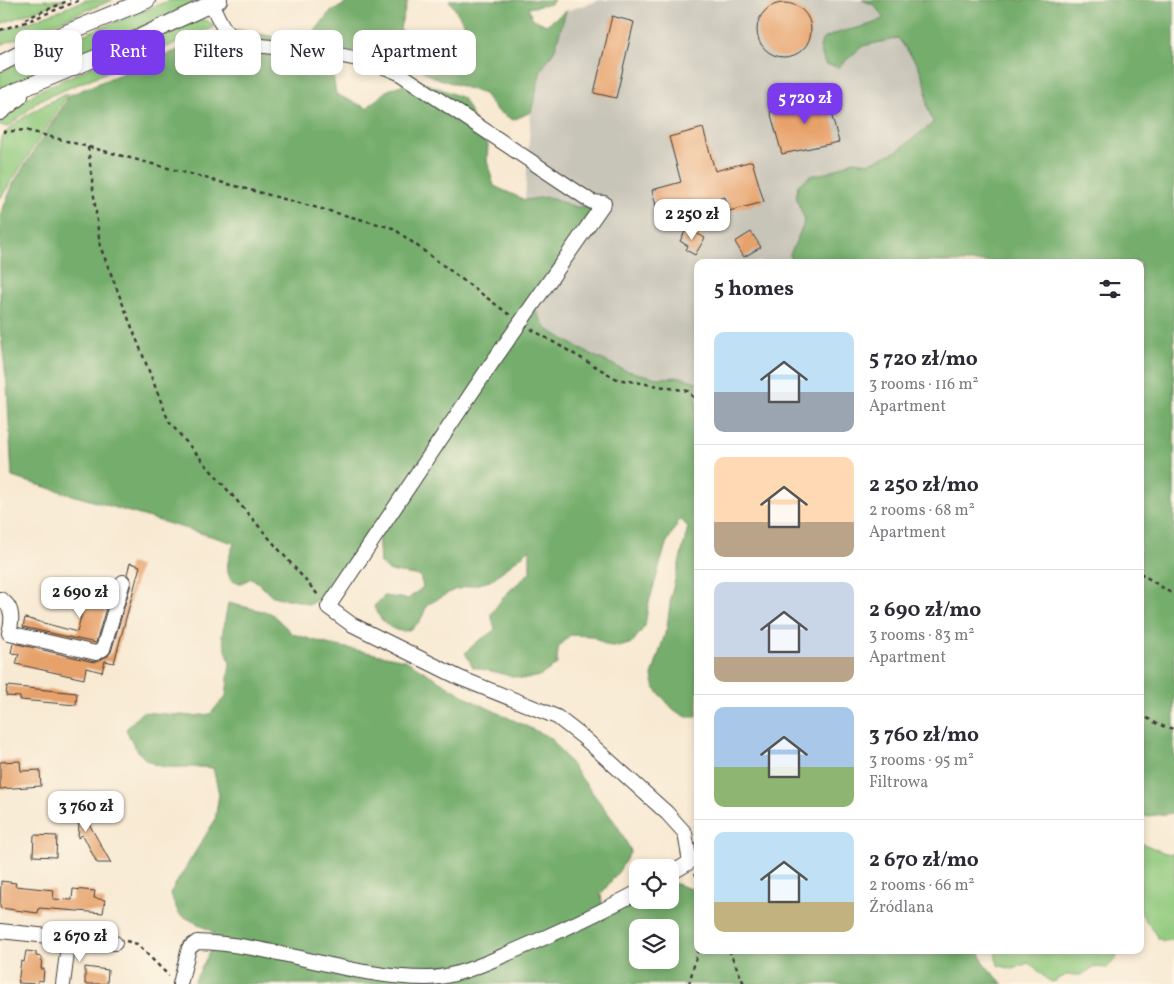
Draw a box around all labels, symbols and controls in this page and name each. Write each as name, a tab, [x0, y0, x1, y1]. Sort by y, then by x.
chip: Buy	[15, 30, 82, 75]
chip: Rent	[92, 30, 165, 75]
chip: Filters	[175, 30, 261, 75]
chip: New	[271, 30, 343, 75]
chip: Apartment	[353, 30, 476, 75]
pin: 5 720 zł	[753, 82, 857, 125]
text: 5 720 zł	[778, 88, 832, 110]
pin: 2 250 zł	[640, 198, 744, 241]
text: 2 250 zł	[665, 204, 719, 226]
text: 5 homes	[714, 275, 794, 304]
icon: filters	[1096, 275, 1124, 303]
text: 5 720 zł/mo	[869, 345, 978, 374]
icon: home	[754, 352, 814, 412]
text: 3 rooms · 116 m²	[869, 374, 978, 396]
text: Apartment	[869, 396, 946, 418]
text: 2 250 zł/mo	[869, 471, 979, 500]
icon: home	[754, 477, 814, 537]
text: 2 rooms · 68 m²	[869, 500, 975, 522]
text: Apartment	[869, 522, 946, 544]
pin: 2 690 zł	[28, 576, 132, 619]
text: 2 690 zł	[52, 582, 108, 604]
text: 2 690 zł/mo	[869, 596, 981, 625]
icon: home	[754, 602, 814, 662]
text: 3 rooms · 83 m²	[869, 625, 974, 647]
text: Apartment	[869, 647, 946, 669]
text: 3 760 zł/mo	[869, 721, 979, 750]
icon: home	[754, 727, 814, 787]
text: 3 rooms · 95 m²	[869, 750, 974, 772]
text: Filtrowa	[869, 772, 928, 794]
pin: 3 760 zł	[34, 790, 138, 833]
text: 3 760 zł	[59, 796, 113, 818]
text: 2 670 zł/mo	[869, 846, 979, 875]
icon: home	[754, 852, 814, 912]
map controls	[629, 859, 679, 969]
button: locate	[629, 859, 679, 909]
text: 2 rooms · 66 m²	[869, 875, 975, 897]
text: Źródlana	[869, 897, 934, 919]
button: layers	[629, 919, 679, 969]
pin: 2 670 zł	[28, 920, 132, 963]
text: 2 670 zł	[53, 926, 107, 948]

